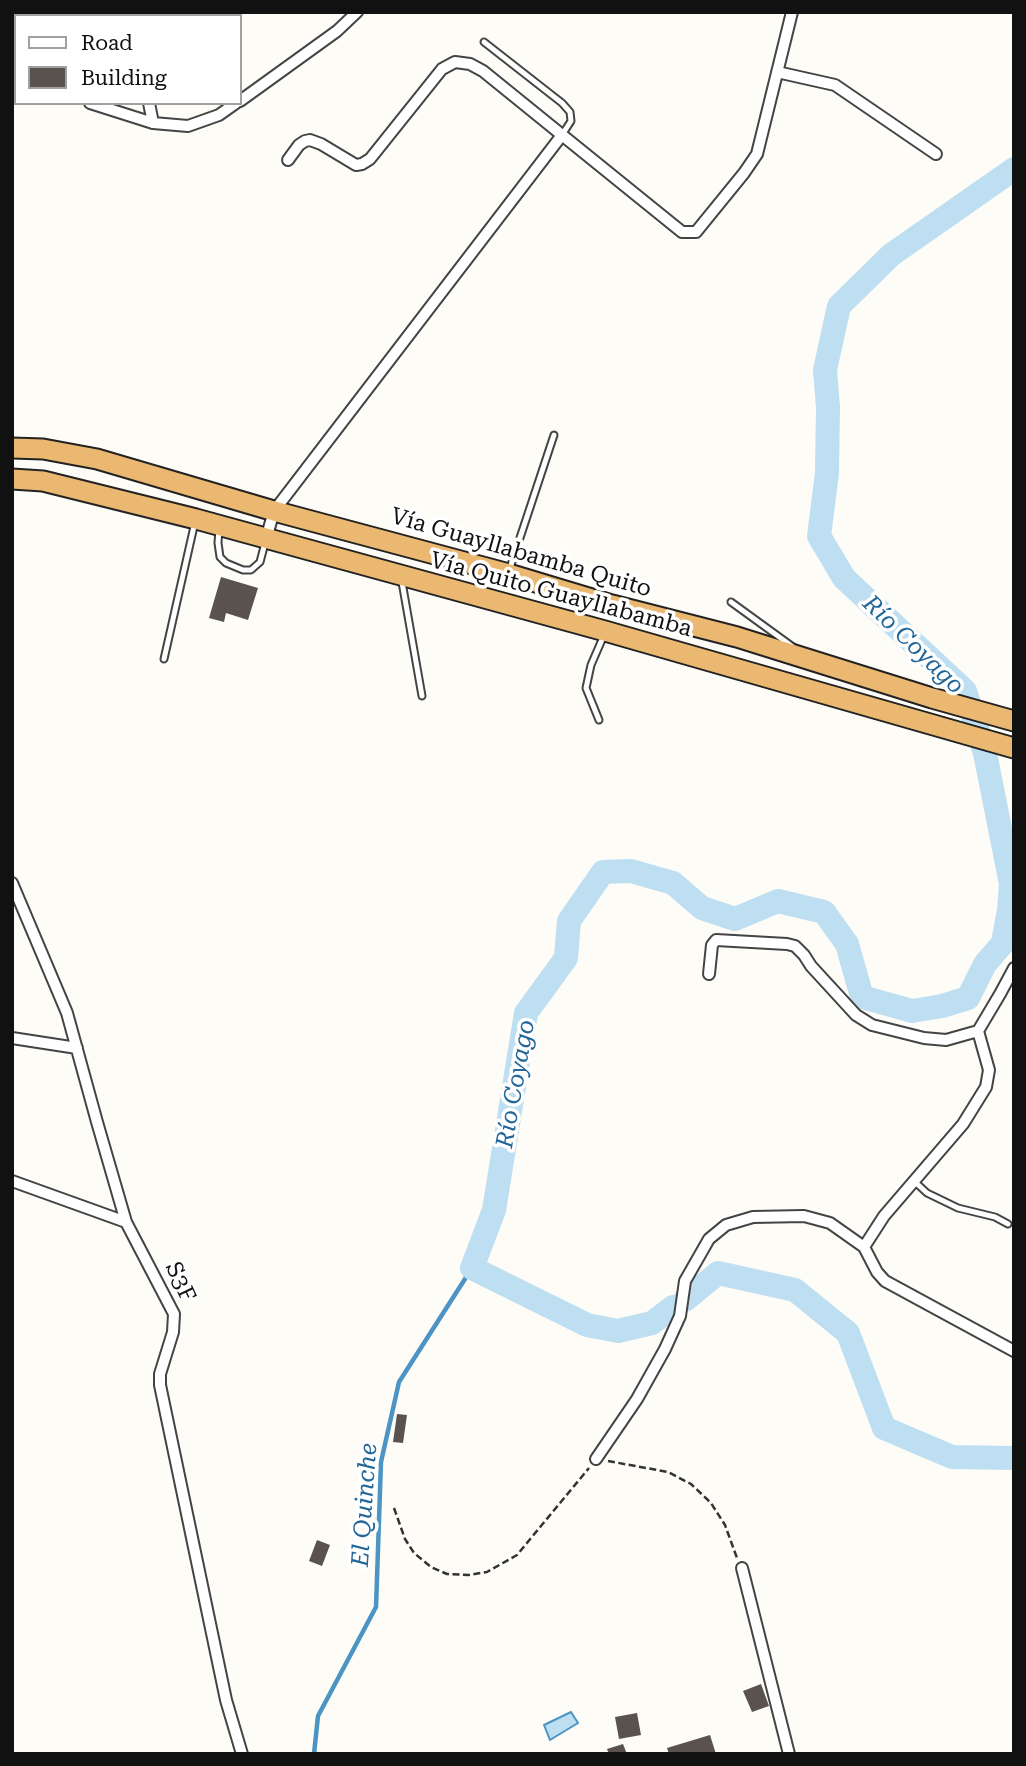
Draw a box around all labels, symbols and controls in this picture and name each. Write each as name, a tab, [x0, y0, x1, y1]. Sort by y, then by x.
legend	[14, 14, 242, 105]
text: Road	[81, 31, 133, 55]
text: Building	[81, 66, 167, 90]
street label: Vía Guayllabamba Quito	[388, 503, 654, 603]
street label: Vía Quito Guayllabamba	[427, 547, 695, 643]
water label: Río Coyago	[856, 590, 970, 700]
water label: Río Coyago	[491, 1018, 541, 1150]
street label: S3F	[159, 1258, 201, 1306]
water label: El Quinche	[346, 1442, 384, 1568]

